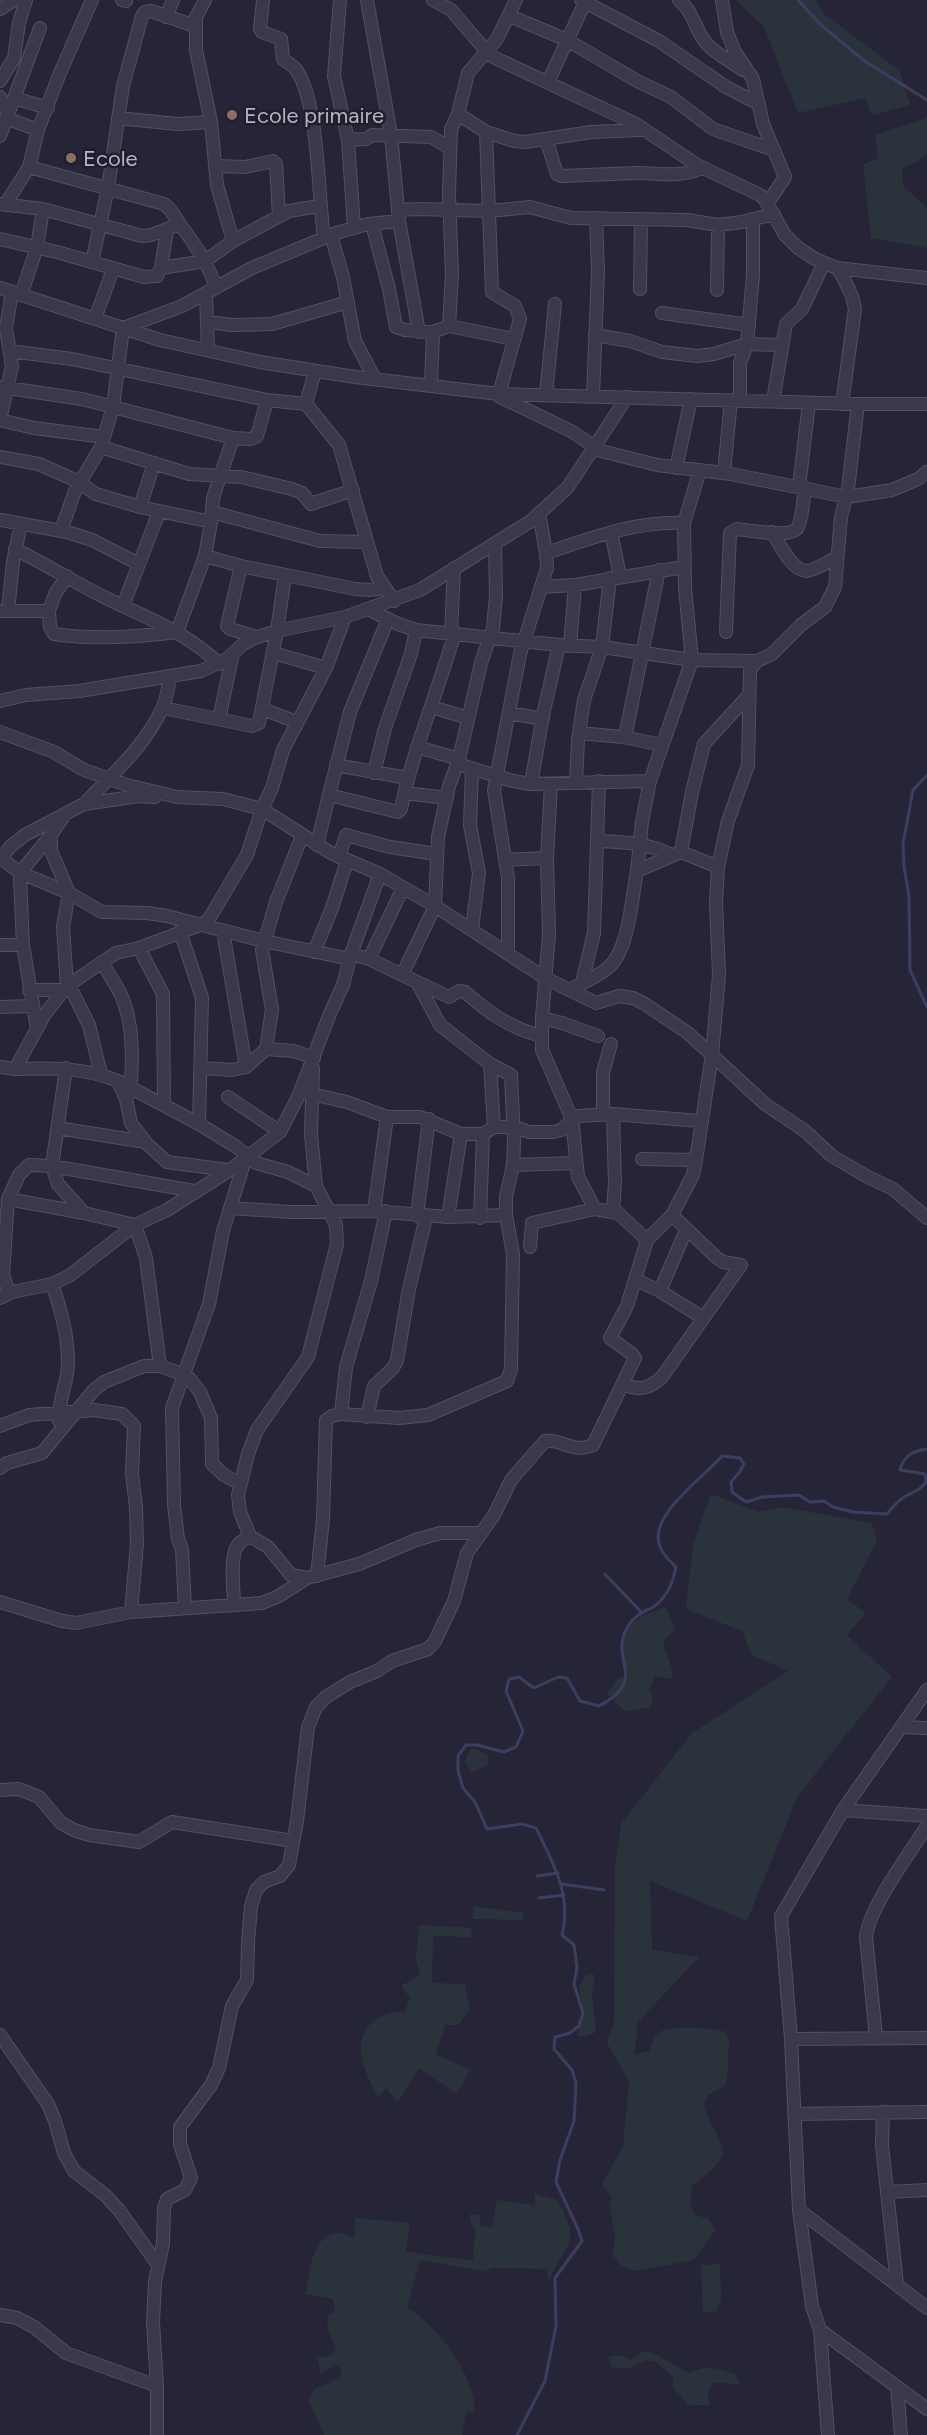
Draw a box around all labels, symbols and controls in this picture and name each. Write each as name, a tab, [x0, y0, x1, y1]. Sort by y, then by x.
place label: Ecole primaire	[244, 102, 384, 129]
marker: Ecole primaire	[225, 108, 239, 122]
place label: Ecole	[83, 145, 138, 172]
marker: Ecole	[64, 151, 78, 165]

